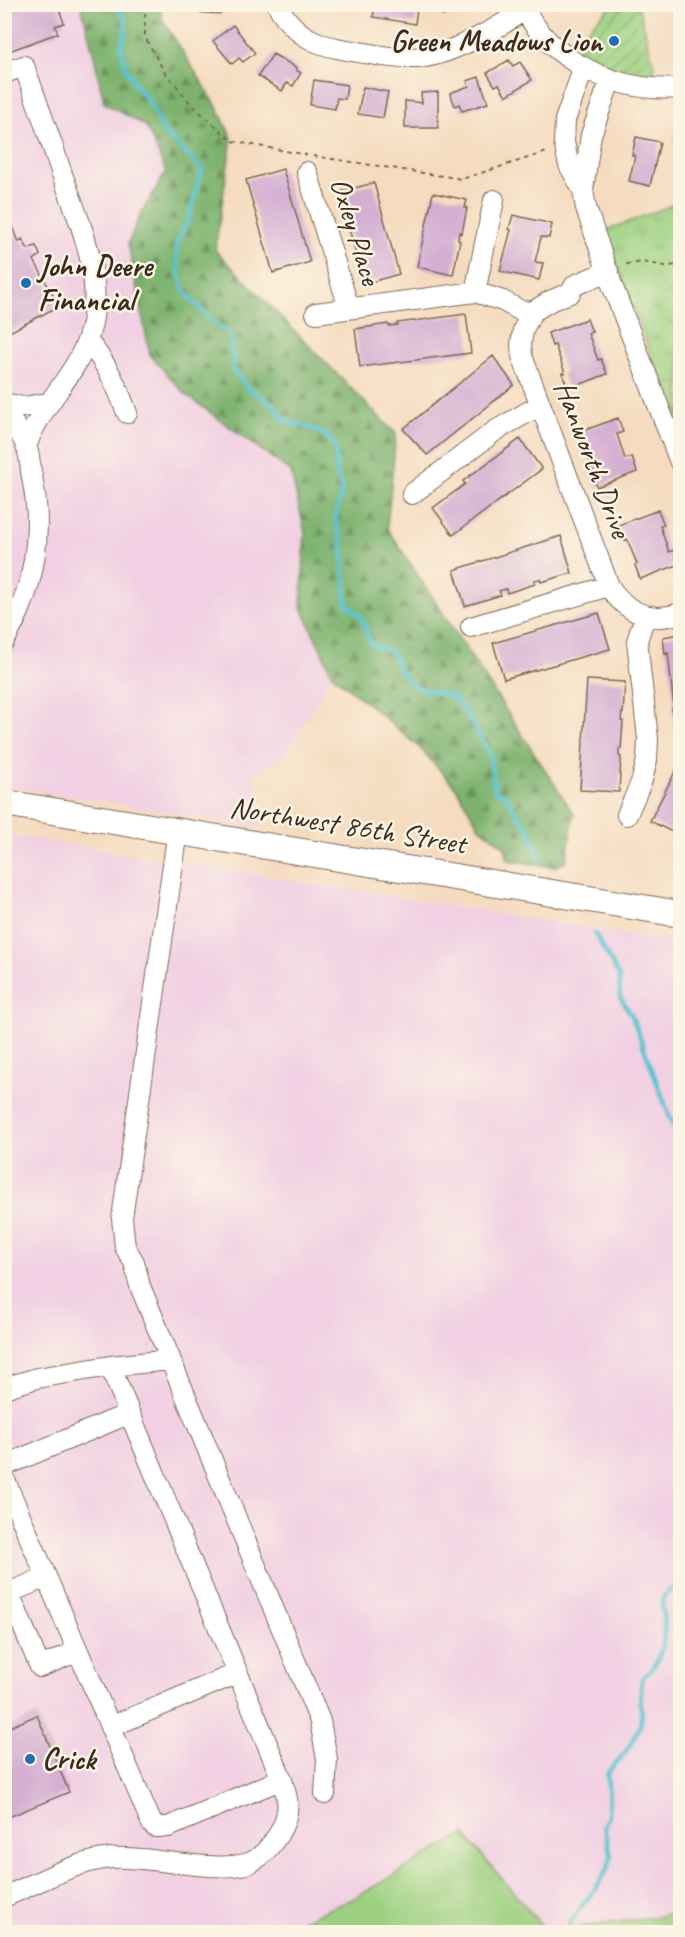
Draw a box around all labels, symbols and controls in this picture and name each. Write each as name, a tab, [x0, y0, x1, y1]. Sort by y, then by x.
place label: Green Meadows Lion	[391, 22, 604, 60]
marker: Green Meadows Lion	[607, 34, 621, 48]
street label: Oxley Place	[322, 173, 391, 291]
place label: John Deere Financial	[36, 247, 155, 319]
marker: John Deere Financial	[19, 276, 33, 290]
street label: Hanworth Drive	[546, 375, 641, 545]
street label: Northwest 86th Street	[227, 788, 472, 863]
place label: Crick	[42, 1740, 98, 1778]
marker: Crick	[23, 1752, 37, 1766]

